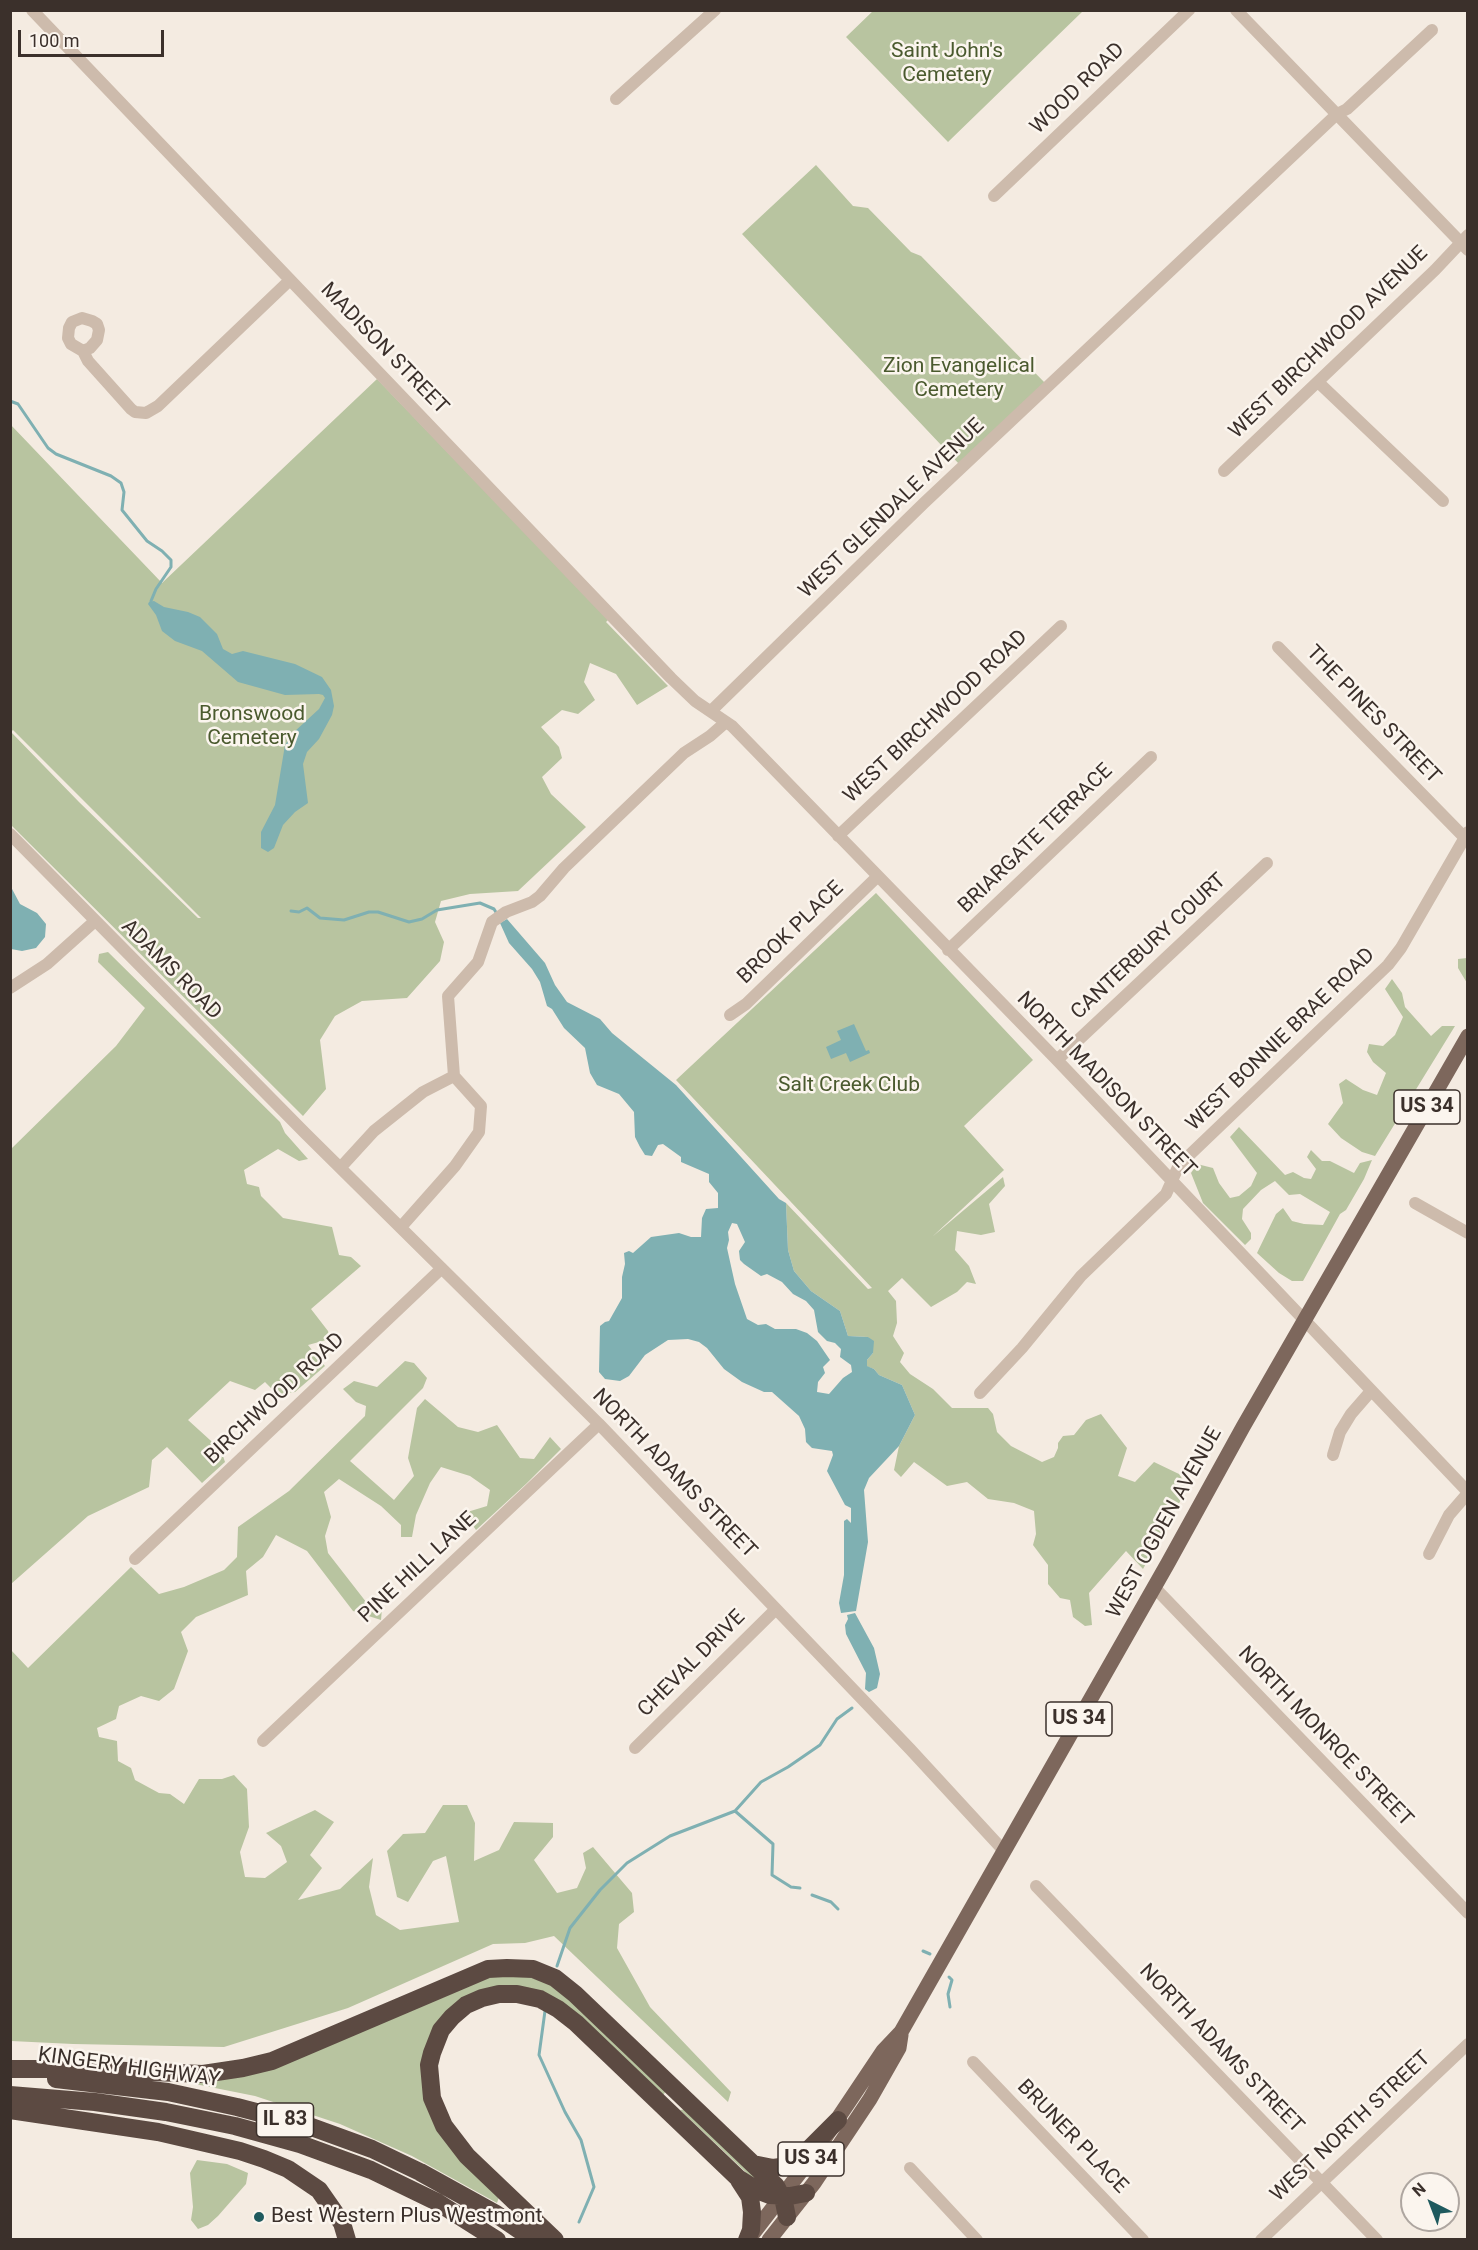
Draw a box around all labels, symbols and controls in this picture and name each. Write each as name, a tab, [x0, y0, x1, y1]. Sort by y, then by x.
scale bar	[21, 18, 166, 56]
text: 100 m	[29, 30, 80, 51]
street label: WOOD ROAD	[1026, 38, 1130, 140]
park label: Saint John's Cemetery	[891, 39, 1003, 89]
street label: WEST BIRCHWOOD AVENUE	[1224, 241, 1434, 445]
street label: MADISON STREET	[315, 278, 453, 420]
park label: Zion Evangelical Cemetery	[883, 354, 1035, 404]
street label: WEST GLENDALE AVENUE	[794, 414, 990, 604]
street label: WEST BIRCHWOOD ROAD	[839, 625, 1033, 809]
street label: THE PINES STREET	[1300, 641, 1446, 789]
park label: Bronswood Cemetery	[199, 702, 305, 752]
street label: BRIARGATE TERRACE	[954, 759, 1118, 919]
street label: CANTERBURY COURT	[1066, 869, 1232, 1025]
street label: BROOK PLACE	[733, 876, 849, 990]
street label: ADAMS ROAD	[116, 915, 226, 1025]
street label: WEST BONNIE BRAE ROAD	[1181, 943, 1381, 1137]
street label: NORTH MADISON STREET	[1011, 987, 1201, 1183]
park label: Salt Creek Club	[778, 1073, 920, 1099]
road number: US 34	[1394, 1090, 1460, 1124]
street label: BIRCHWOOD ROAD	[200, 1328, 350, 1470]
street label: NORTH ADAMS STREET	[587, 1384, 761, 1564]
street label: WEST OGDEN AVENUE	[1102, 1423, 1228, 1623]
street label: PINE HILL LANE	[354, 1507, 482, 1629]
street label: CHEVAL DRIVE	[633, 1605, 751, 1723]
street label: NORTH MONROE STREET	[1232, 1642, 1418, 1832]
road number: US 34	[1046, 1702, 1112, 1736]
street label: NORTH ADAMS STREET	[1134, 1959, 1308, 2139]
street label: KINGERY HIGHWAY	[36, 2043, 222, 2093]
street label: WEST NORTH STREET	[1266, 2046, 1436, 2208]
street label: BRUNER PLACE	[1011, 2075, 1133, 2199]
road number: IL 83	[256, 2103, 314, 2137]
road number: US 34	[778, 2142, 844, 2176]
north arrow	[1400, 2172, 1460, 2232]
place label: Best Western Plus Westmont	[271, 2204, 542, 2230]
marker: Best Western Plus Westmont	[252, 2210, 266, 2224]

